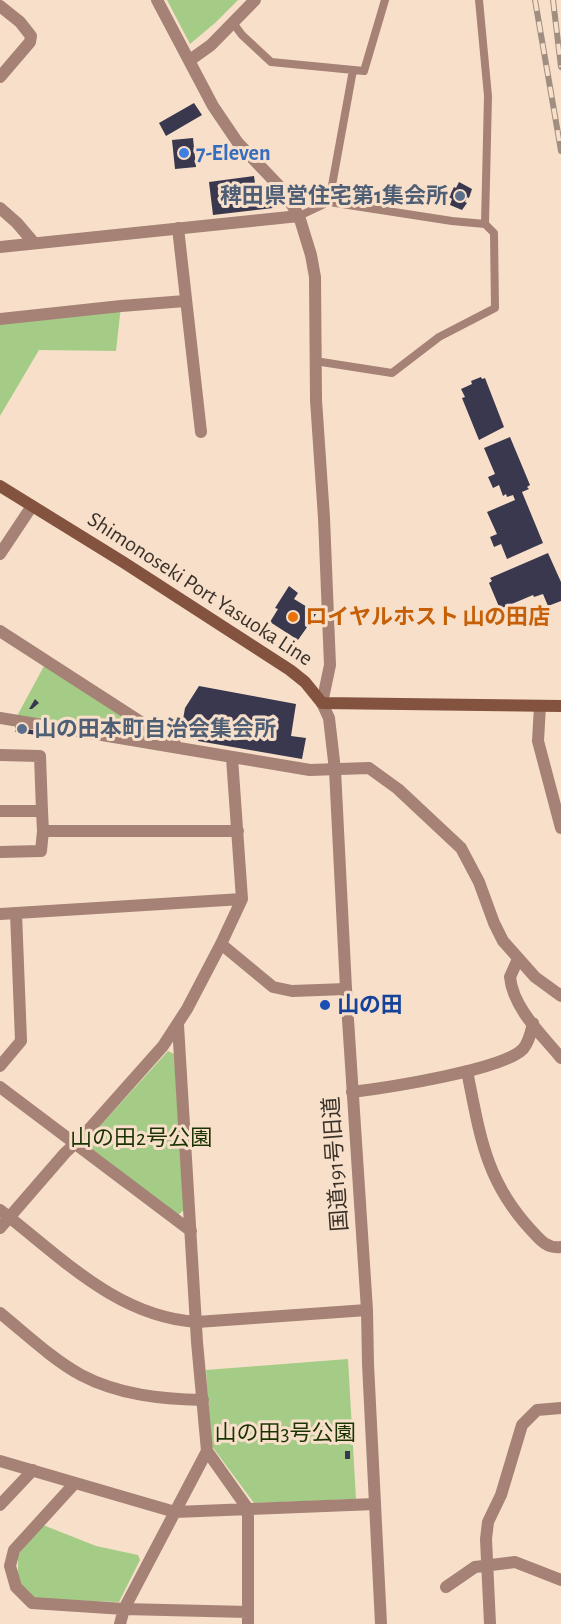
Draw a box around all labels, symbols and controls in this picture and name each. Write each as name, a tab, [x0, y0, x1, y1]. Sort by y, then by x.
place label: 7-Eleven	[196, 140, 271, 166]
marker: 7-Eleven	[177, 146, 191, 160]
place label: 稗田県営住宅第1集会所	[220, 183, 448, 209]
marker: 稗田県営住宅第1集会所	[453, 189, 467, 203]
street label: Shimonoseki Port Yasuoka Line	[82, 506, 318, 672]
place label: ロイヤルホスト 山の田店	[305, 604, 550, 630]
marker: ロイヤルホスト 山の田店	[286, 610, 300, 624]
place label: 山の田本町自治会集会所	[34, 716, 276, 742]
marker: 山の田本町自治会集会所	[15, 722, 29, 736]
place label: 山の田	[337, 992, 403, 1018]
marker: 山の田	[318, 998, 332, 1012]
street label: 国道191号旧道	[318, 1096, 354, 1232]
park label: 山の田2号公園	[70, 1125, 212, 1151]
park label: 山の田3号公園	[214, 1420, 356, 1446]

